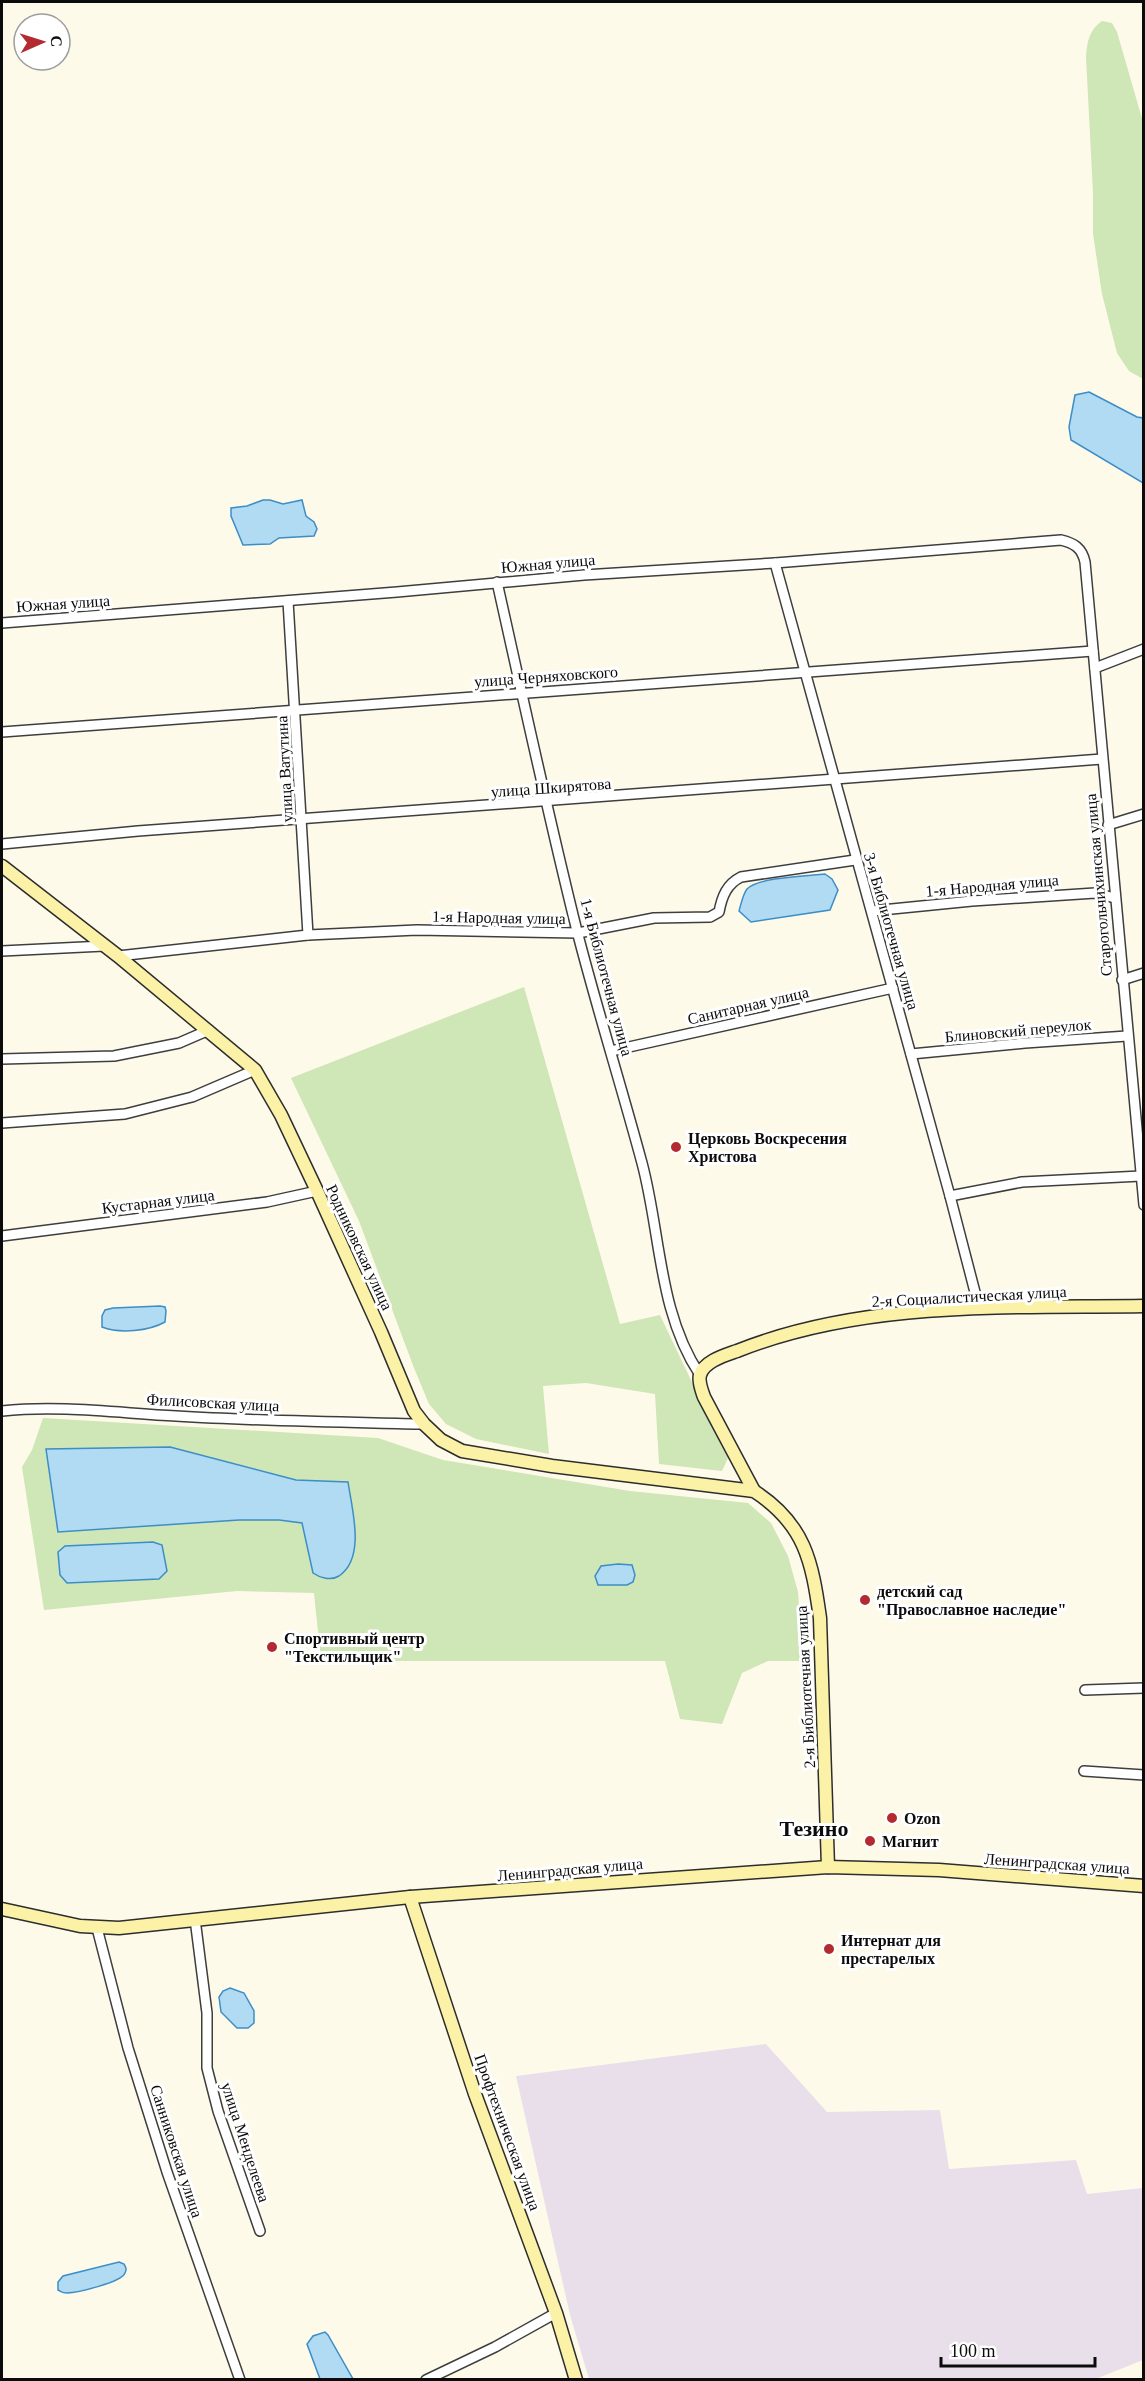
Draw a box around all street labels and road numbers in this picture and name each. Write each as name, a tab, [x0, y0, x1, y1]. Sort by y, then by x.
street label: Южная улица	[500, 551, 596, 577]
street label: Южная улица	[15, 592, 111, 616]
street label: улица Черняховского	[474, 663, 619, 691]
street label: улица Ватутина	[273, 715, 297, 823]
street label: улица Шкирятова	[490, 775, 612, 801]
street label: Старогольчихинская улица	[1082, 793, 1116, 977]
street label: 3-я Библиотечная улица	[860, 851, 922, 1012]
street label: 1-я Народная улица	[925, 871, 1059, 901]
street label: 1-я Библиотечная улица	[576, 896, 636, 1058]
street label: 1-я Народная улица	[432, 908, 566, 928]
street label: Санитарная улица	[686, 983, 811, 1029]
street label: Блиновский переулок	[944, 1016, 1092, 1046]
street label: Родниковская улица	[322, 1182, 396, 1313]
street label: Кустарная улица	[101, 1186, 215, 1218]
street label: 2-я Социалистическая улица	[871, 1283, 1067, 1311]
street label: Филисовская улица	[146, 1391, 280, 1415]
street label: 2-я Библиотечная улица	[793, 1605, 819, 1769]
street label: Ленинградская улица	[984, 1850, 1130, 1878]
street label: Ленинградская улица	[497, 1855, 644, 1885]
street label: Профтехническая улица	[470, 2052, 544, 2213]
street label: улица Менделеева	[217, 2080, 273, 2205]
street label: Санниковская улица	[146, 2083, 206, 2220]

